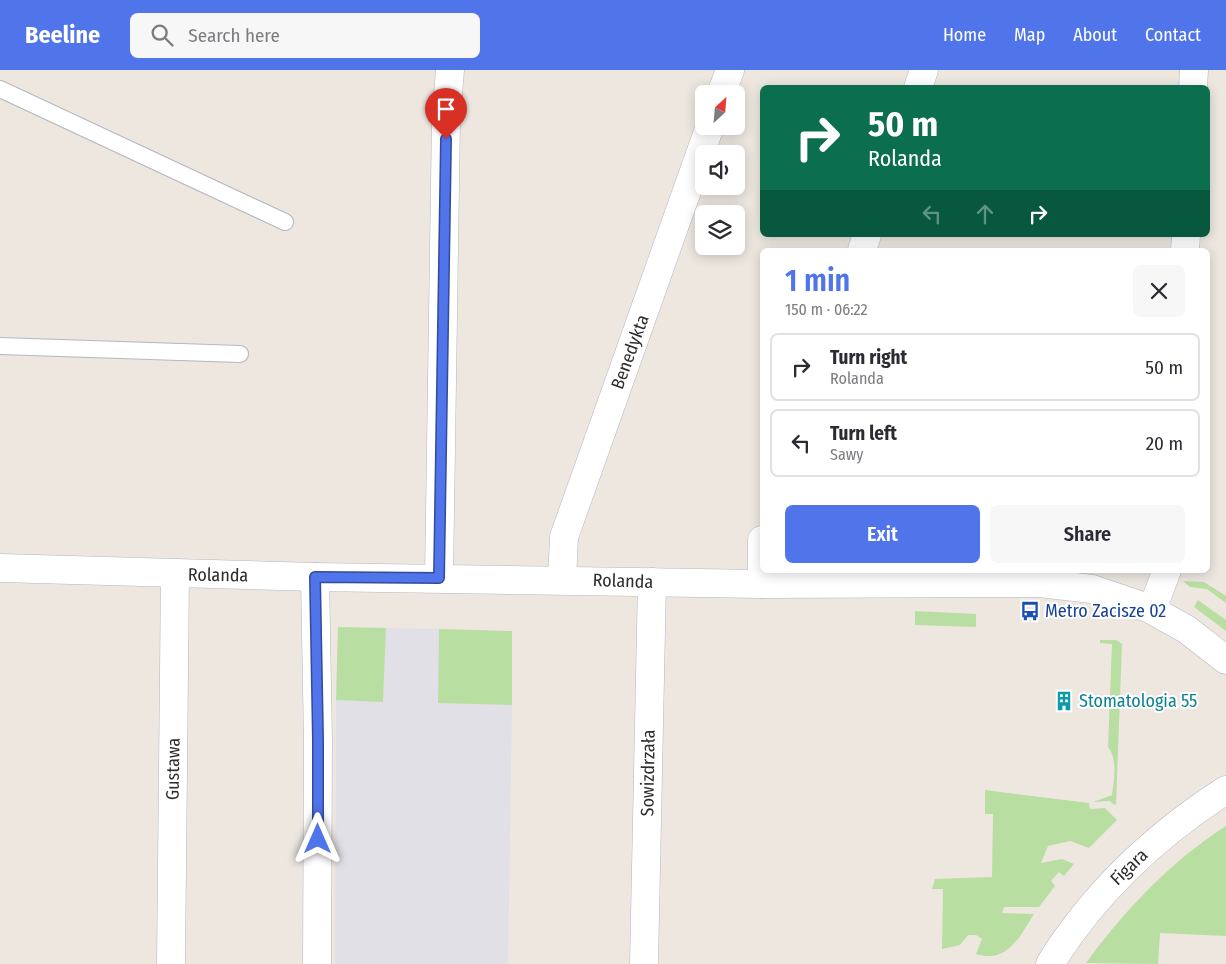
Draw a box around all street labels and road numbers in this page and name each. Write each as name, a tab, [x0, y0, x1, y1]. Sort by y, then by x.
street label: Benedykta	[606, 312, 654, 392]
street label: Rolanda	[188, 563, 249, 587]
street label: Rolanda	[592, 569, 654, 593]
street label: Sowizdrzała	[636, 729, 660, 817]
street label: Gustawa	[161, 737, 185, 800]
street label: Figara	[1106, 844, 1152, 890]

